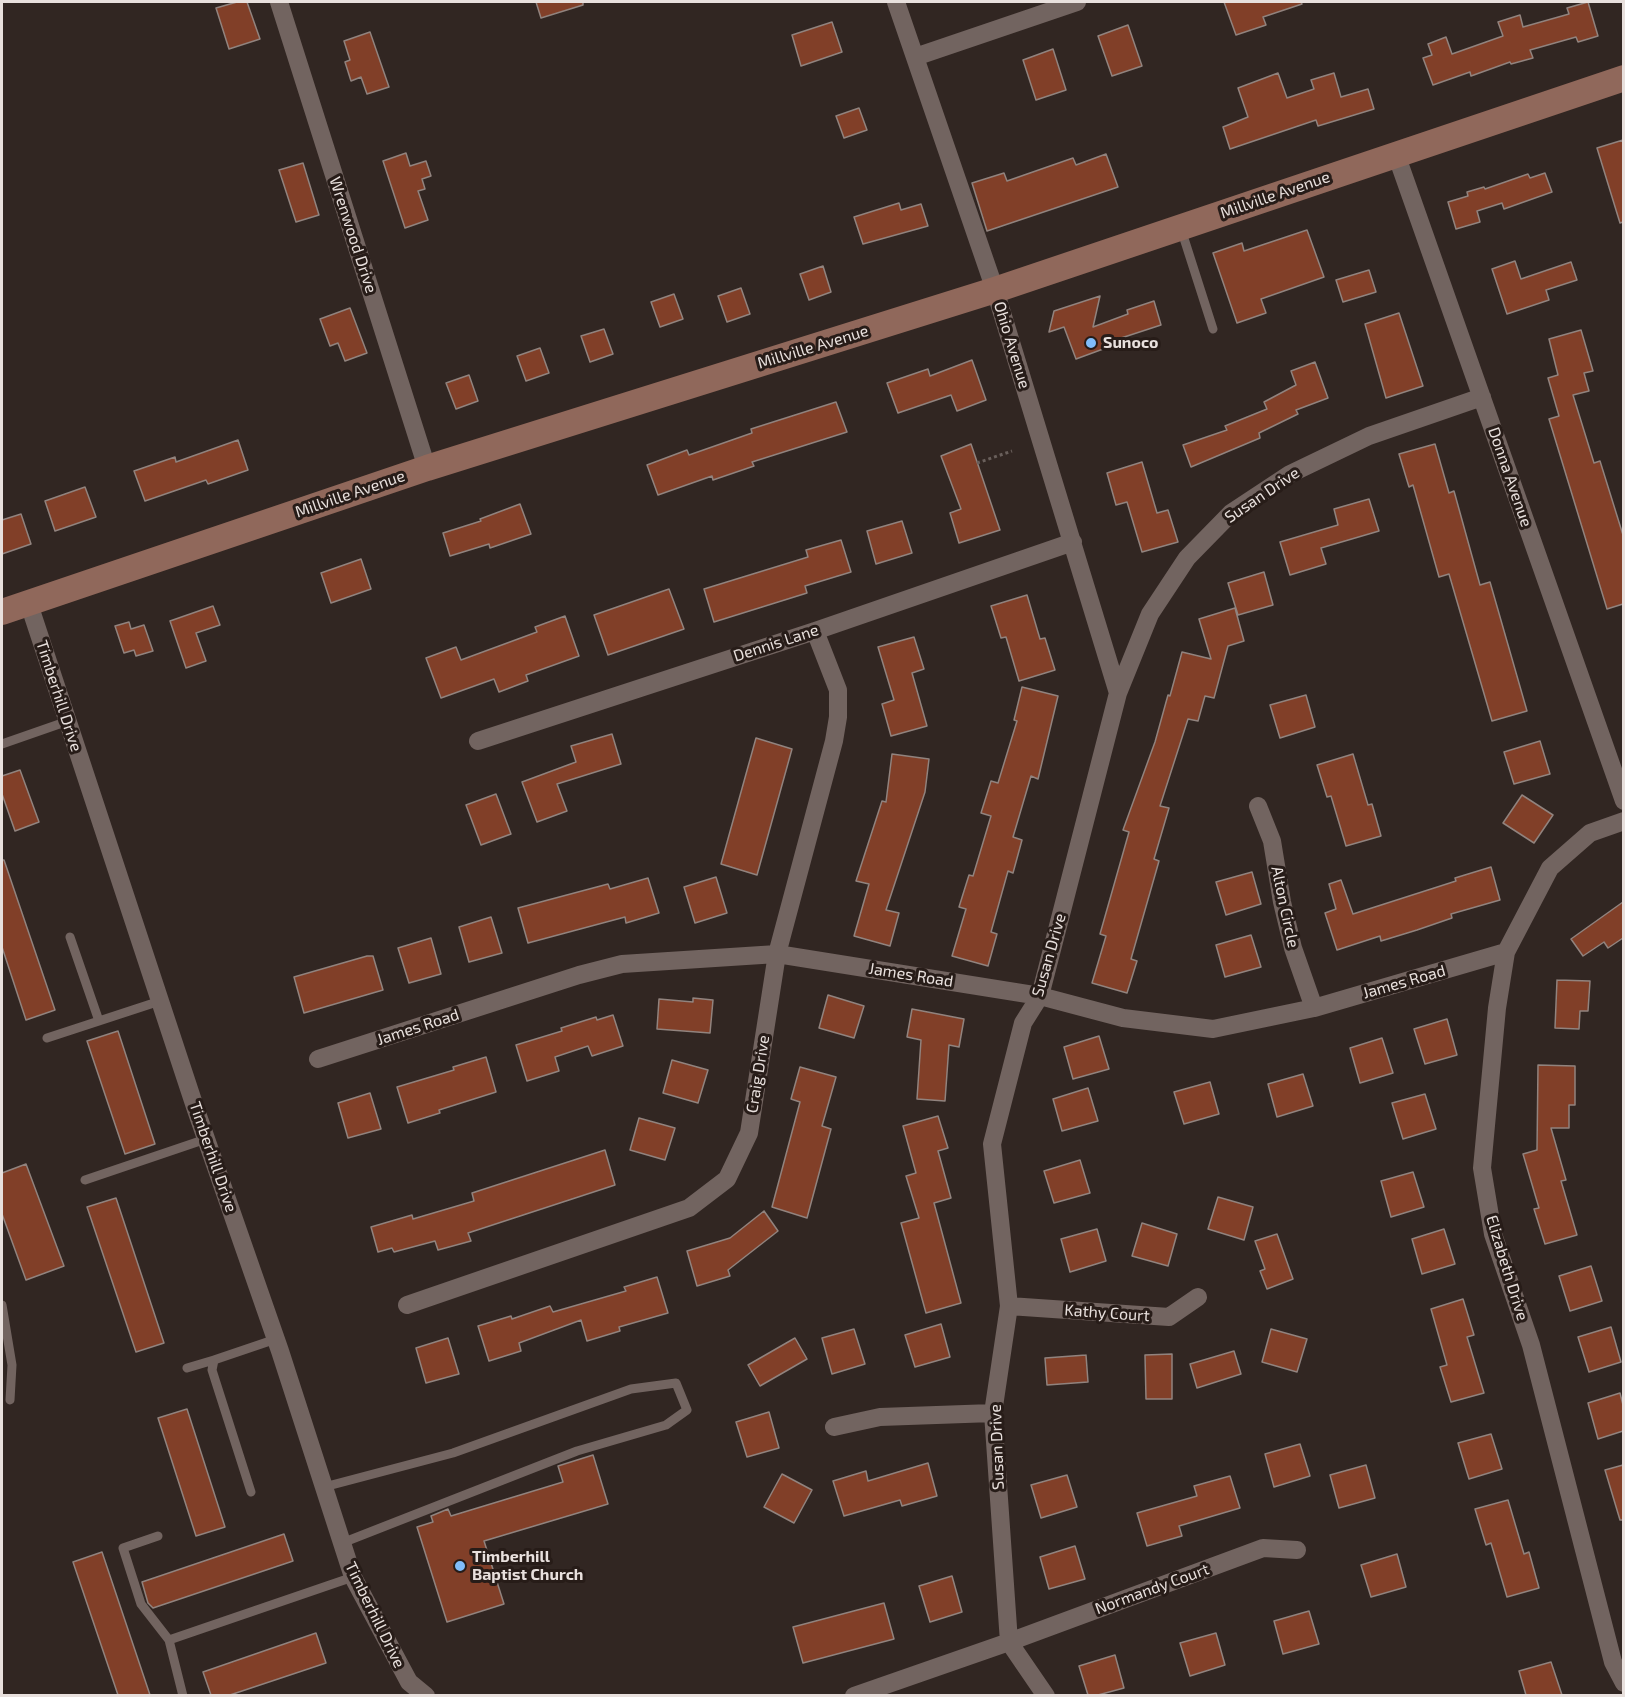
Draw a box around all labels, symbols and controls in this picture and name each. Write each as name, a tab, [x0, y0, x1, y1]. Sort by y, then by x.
street label: Millville Avenue	[1218, 167, 1332, 223]
street label: Wrenwood Drive	[325, 174, 381, 296]
street label: Ohio Avenue	[990, 299, 1034, 391]
street label: Millville Avenue	[755, 321, 871, 373]
place label: Sunoco	[1103, 333, 1158, 353]
marker: Sunoco	[1084, 336, 1098, 350]
street label: Donna Avenue	[1484, 425, 1536, 529]
street label: Susan Drive	[1221, 463, 1303, 527]
street label: Millville Avenue	[293, 466, 407, 522]
street label: Dennis Lane	[731, 620, 821, 666]
street label: Timberhill Drive	[32, 638, 86, 754]
street label: Alton Circle	[1267, 864, 1303, 950]
street label: Susan Drive	[1028, 911, 1070, 999]
street label: James Road	[867, 959, 955, 991]
street label: James Road	[1360, 961, 1448, 1003]
street label: James Road	[374, 1005, 462, 1049]
street label: Craig Drive	[742, 1034, 774, 1114]
street label: Timberhill Drive	[185, 1099, 241, 1215]
street label: Elizabeth Drive	[1482, 1213, 1532, 1323]
street label: Kathy Court	[1064, 1300, 1150, 1326]
street label: Susan Drive	[986, 1404, 1008, 1490]
place label: Timberhill Baptist Church	[472, 1547, 583, 1585]
street label: Timberhill Drive	[341, 1559, 409, 1671]
marker: Timberhill Baptist Church	[453, 1559, 467, 1573]
street label: Normandy Court	[1092, 1559, 1212, 1619]

